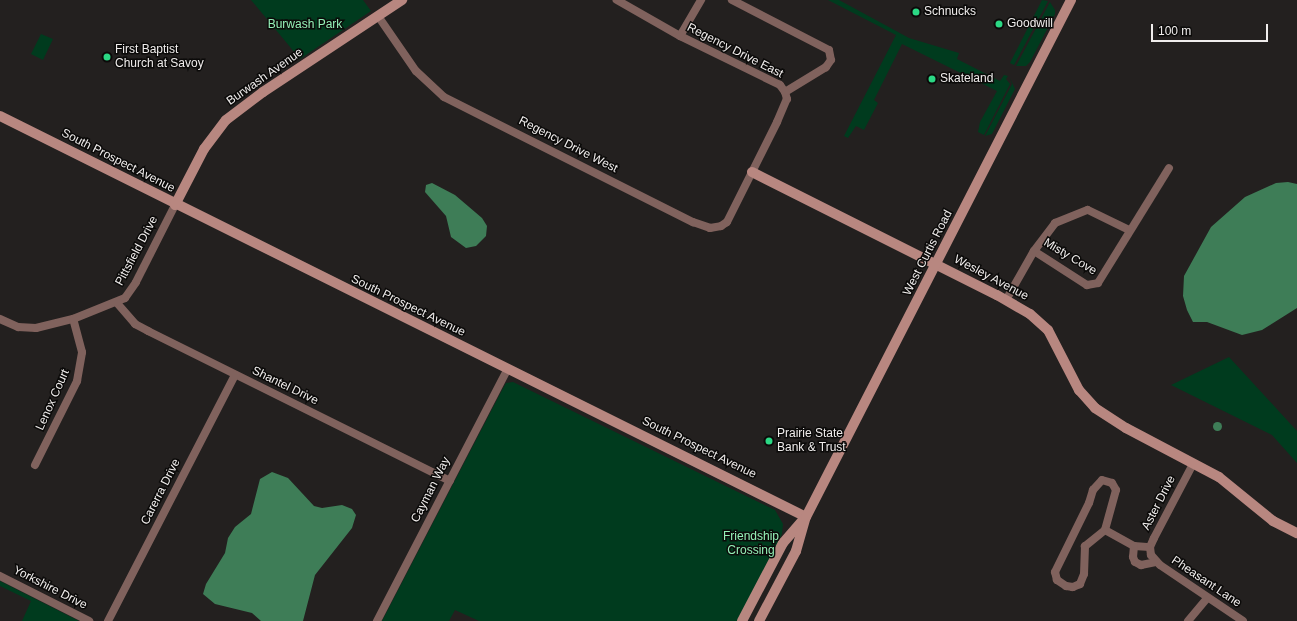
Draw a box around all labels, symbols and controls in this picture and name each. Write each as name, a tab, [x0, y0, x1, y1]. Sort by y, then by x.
place label: Schnucks	[924, 5, 976, 19]
marker: Schnucks	[911, 7, 921, 17]
scale bar	[1153, 16, 1270, 42]
place label: Goodwill	[1007, 17, 1053, 31]
park label: Burwash Park	[268, 18, 342, 32]
marker: Goodwill	[994, 19, 1004, 29]
street label: Regency Drive East	[684, 21, 786, 81]
text: 100 m	[1158, 24, 1191, 38]
place label: First Baptist Church at Savoy	[115, 43, 204, 71]
street label: Burwash Avenue	[224, 45, 306, 109]
marker: First Baptist Church at Savoy	[102, 52, 112, 62]
place label: Skateland	[940, 72, 993, 86]
marker: Skateland	[927, 74, 937, 84]
street label: Regency Drive West	[516, 114, 620, 176]
street label: South Prospect Avenue	[59, 126, 177, 196]
street label: West Curtis Road	[900, 208, 956, 298]
street label: Pittsfield Drive	[113, 214, 161, 288]
street label: Misty Cove	[1041, 236, 1099, 278]
street label: Wesley Avenue	[951, 252, 1031, 304]
street label: South Prospect Avenue	[348, 272, 468, 340]
street label: Shantel Drive	[249, 364, 321, 408]
street label: Lenox Court	[33, 367, 73, 433]
street label: South Prospect Avenue	[639, 414, 759, 482]
place label: Prairie State Bank & Trust	[777, 427, 846, 455]
marker: Prairie State Bank & Trust	[764, 436, 774, 446]
street label: Cayman Way	[408, 455, 454, 525]
street label: Carerra Drive	[138, 457, 184, 527]
street label: Aster Drive	[1139, 473, 1179, 533]
park label: Friendship Crossing	[723, 530, 779, 558]
street label: Pheasant Lane	[1169, 553, 1243, 611]
street label: Yorkshire Drive	[11, 563, 89, 613]

